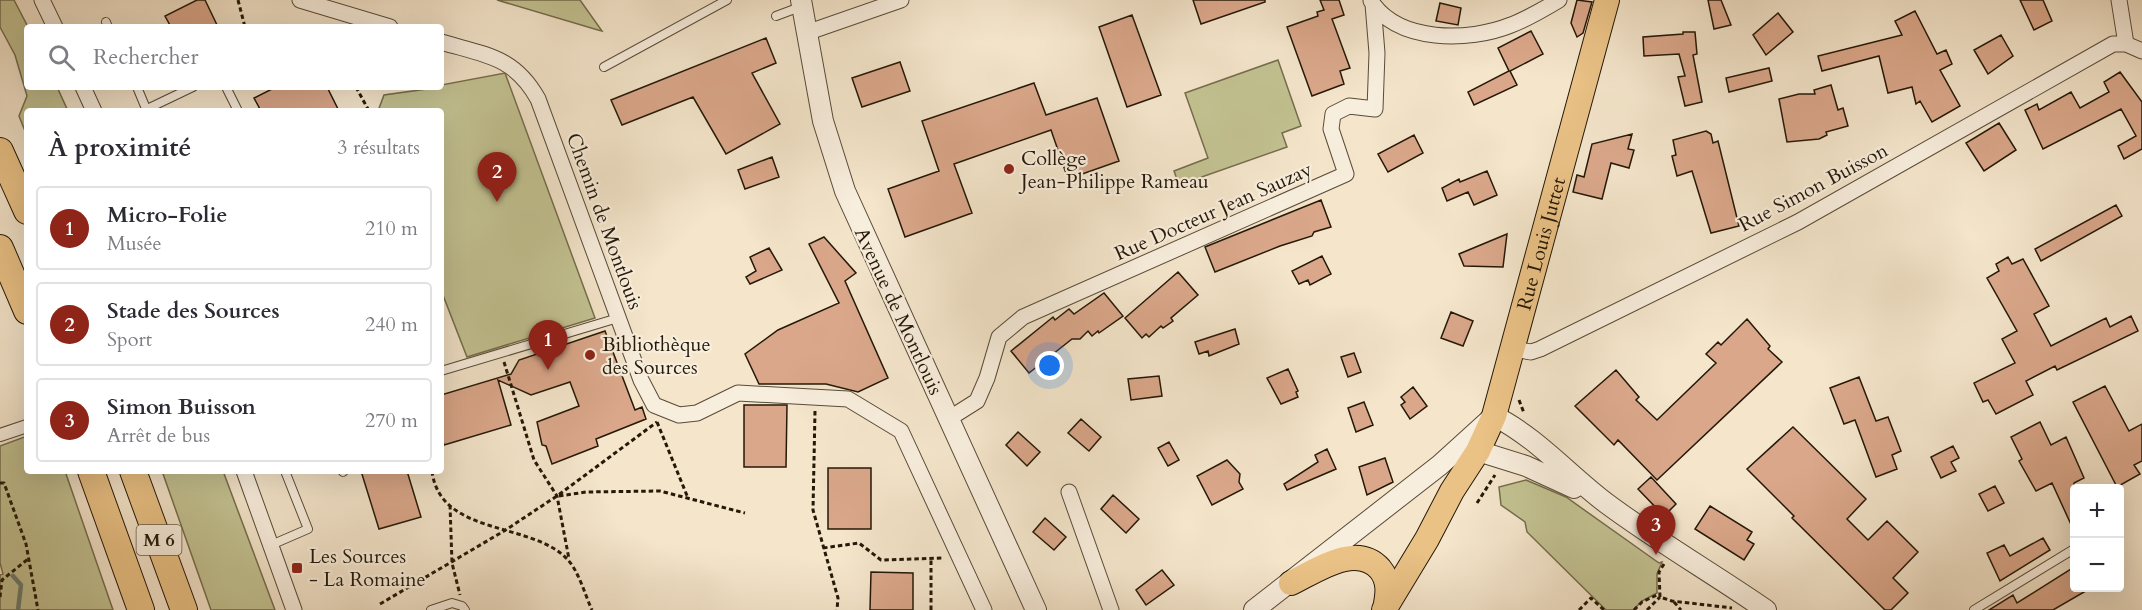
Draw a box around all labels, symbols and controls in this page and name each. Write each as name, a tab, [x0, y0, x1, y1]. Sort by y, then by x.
search box	[24, 24, 444, 90]
icon: search	[45, 41, 78, 74]
text: Rechercher	[93, 42, 198, 72]
street label: Chemin de Montlouis	[560, 129, 649, 313]
text: À proximité	[48, 130, 191, 165]
text: 3 résultats	[337, 134, 420, 161]
street label: Rue Simon Buisson	[1734, 136, 1893, 238]
place label: Collège Jean-Philippe Rameau	[1018, 145, 1209, 195]
pin: 2	[478, 152, 516, 202]
street label: Rue Docteur Jean Sauzay	[1110, 156, 1317, 267]
marker: Collège Jean-Philippe Rameau	[1002, 162, 1016, 176]
street label: Rue Louis Juttet	[1510, 174, 1572, 313]
text: Micro-Folie	[107, 200, 227, 230]
text: 1	[64, 215, 75, 242]
text: 210 m	[365, 215, 418, 242]
street label: Avenue de Montlouis	[848, 223, 949, 399]
text: Musée	[107, 230, 162, 257]
text: Stade des Sources	[107, 296, 280, 326]
text: 2	[64, 311, 75, 338]
text: 240 m	[365, 311, 418, 338]
pin: 1	[528, 320, 568, 370]
text: Sport	[107, 326, 152, 353]
place label: Bibliothèque des Sources	[602, 331, 711, 381]
marker: Bibliothèque des Sources	[583, 348, 597, 362]
your location	[1035, 351, 1064, 380]
text: Simon Buisson	[107, 392, 256, 422]
text: 3	[64, 407, 75, 434]
text: 270 m	[365, 407, 418, 434]
text: Arrêt de bus	[107, 422, 210, 449]
map controls	[2070, 484, 2124, 592]
button: +	[2070, 484, 2124, 538]
pin: 3	[1636, 506, 1676, 555]
road number: M 6	[136, 525, 182, 555]
button: −	[2070, 538, 2124, 592]
place label: Les Sources - La Romaine	[309, 543, 426, 593]
marker: Les Sources - La Romaine	[290, 561, 304, 575]

